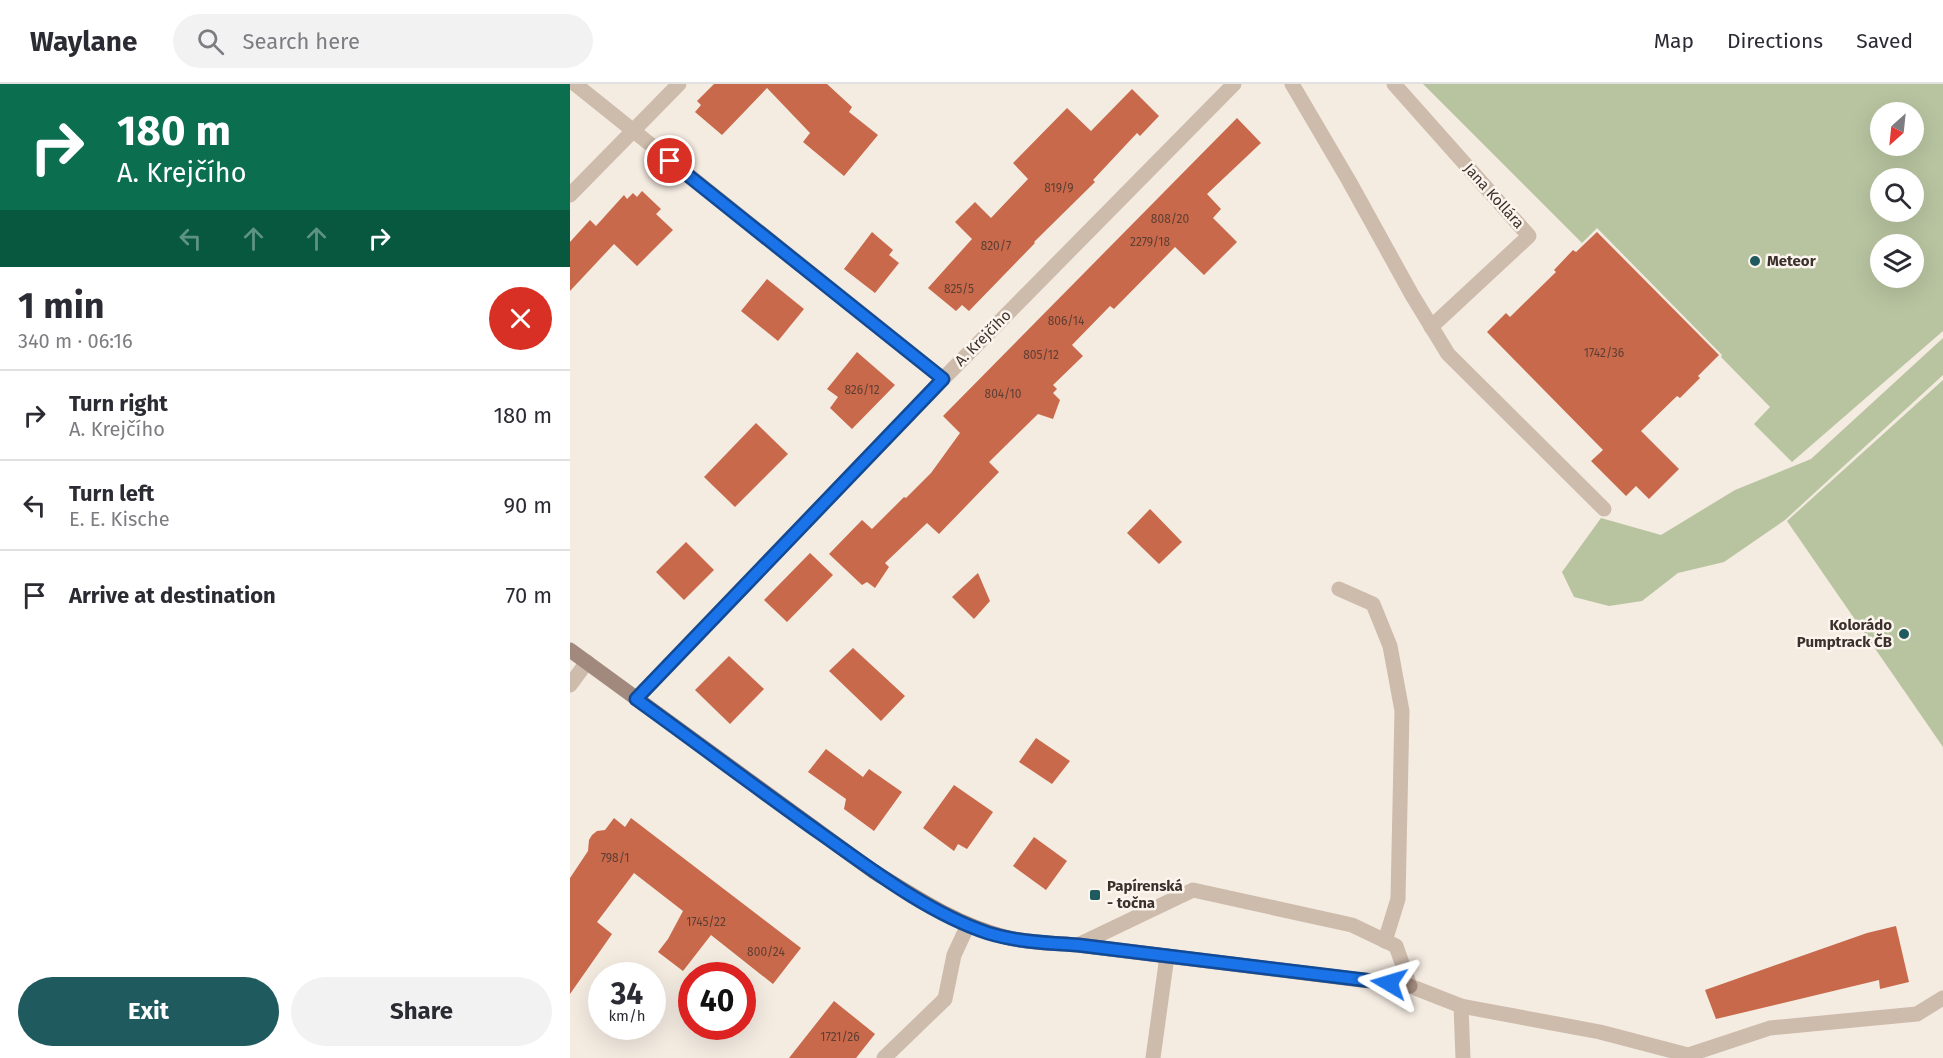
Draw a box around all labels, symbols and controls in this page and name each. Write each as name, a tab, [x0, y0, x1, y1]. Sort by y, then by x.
search box	[173, 14, 593, 68]
text: Waylane	[30, 25, 137, 58]
icon: search	[194, 25, 227, 58]
text: Search here	[242, 28, 360, 55]
text: Map	[1654, 28, 1694, 54]
text: Directions	[1727, 28, 1823, 54]
text: Saved	[1856, 28, 1913, 54]
north arrow	[1870, 102, 1924, 156]
map controls	[1870, 102, 1924, 288]
text: 180 m	[117, 106, 231, 156]
icon: right	[18, 108, 96, 186]
pin	[644, 135, 695, 186]
icon: arrive	[653, 144, 686, 177]
text: A. Krejčího	[117, 157, 246, 189]
street label: Jana Kollára	[1460, 160, 1528, 232]
button: search	[1870, 168, 1924, 222]
house number: 819/9	[1044, 181, 1074, 195]
house number: 808/20	[1151, 212, 1189, 226]
icon: left	[174, 222, 207, 255]
icon: ahead	[237, 222, 270, 255]
icon: ahead	[300, 222, 333, 255]
icon: right	[363, 222, 396, 255]
button: layers	[1870, 234, 1924, 288]
house number: 2279/18	[1130, 235, 1170, 249]
house number: 820/7	[981, 239, 1011, 253]
place label: Meteor	[1767, 252, 1817, 270]
marker: Meteor	[1748, 254, 1762, 268]
house number: 825/5	[944, 282, 974, 296]
text: 1 min	[18, 284, 105, 328]
button: close	[489, 287, 552, 350]
street label: A. Krejčího	[951, 306, 1015, 370]
house number: 806/14	[1048, 314, 1085, 328]
text: 340 m · 06:16	[18, 329, 133, 353]
house number: 1742/36	[1584, 346, 1624, 360]
house number: 805/12	[1023, 348, 1059, 362]
house number: 826/12	[844, 383, 880, 397]
house number: 804/10	[985, 387, 1022, 401]
text: Turn right	[69, 390, 168, 417]
icon: right	[18, 399, 51, 432]
text: 180 m	[493, 402, 552, 429]
text: A. Krejčího	[69, 417, 165, 441]
text: Turn left	[69, 480, 154, 507]
icon: left	[18, 489, 51, 522]
text: 90 m	[503, 492, 552, 519]
text: E. E. Kische	[69, 507, 170, 531]
icon: arrive	[18, 579, 51, 612]
text: Arrive at destination	[69, 582, 276, 609]
text: 70 m	[506, 582, 552, 609]
place label: Kolorádo Pumptrack ČB	[1797, 616, 1892, 651]
marker: Kolorádo Pumptrack ČB	[1897, 627, 1911, 641]
house number: 798/1	[601, 851, 629, 865]
place label: Papírenská - točna	[1107, 877, 1183, 912]
marker: Papírenská - točna	[1088, 888, 1102, 902]
house number: 1745/22	[686, 915, 726, 929]
house number: 800/24	[747, 945, 785, 959]
position arrow	[1357, 951, 1421, 1015]
speed limit sign: 40	[678, 962, 756, 1040]
text: 34	[611, 976, 643, 1012]
button: Exit	[18, 977, 279, 1046]
button: Share	[291, 977, 552, 1046]
text: km/h	[608, 1007, 646, 1025]
house number: 1721/26	[820, 1030, 860, 1044]

